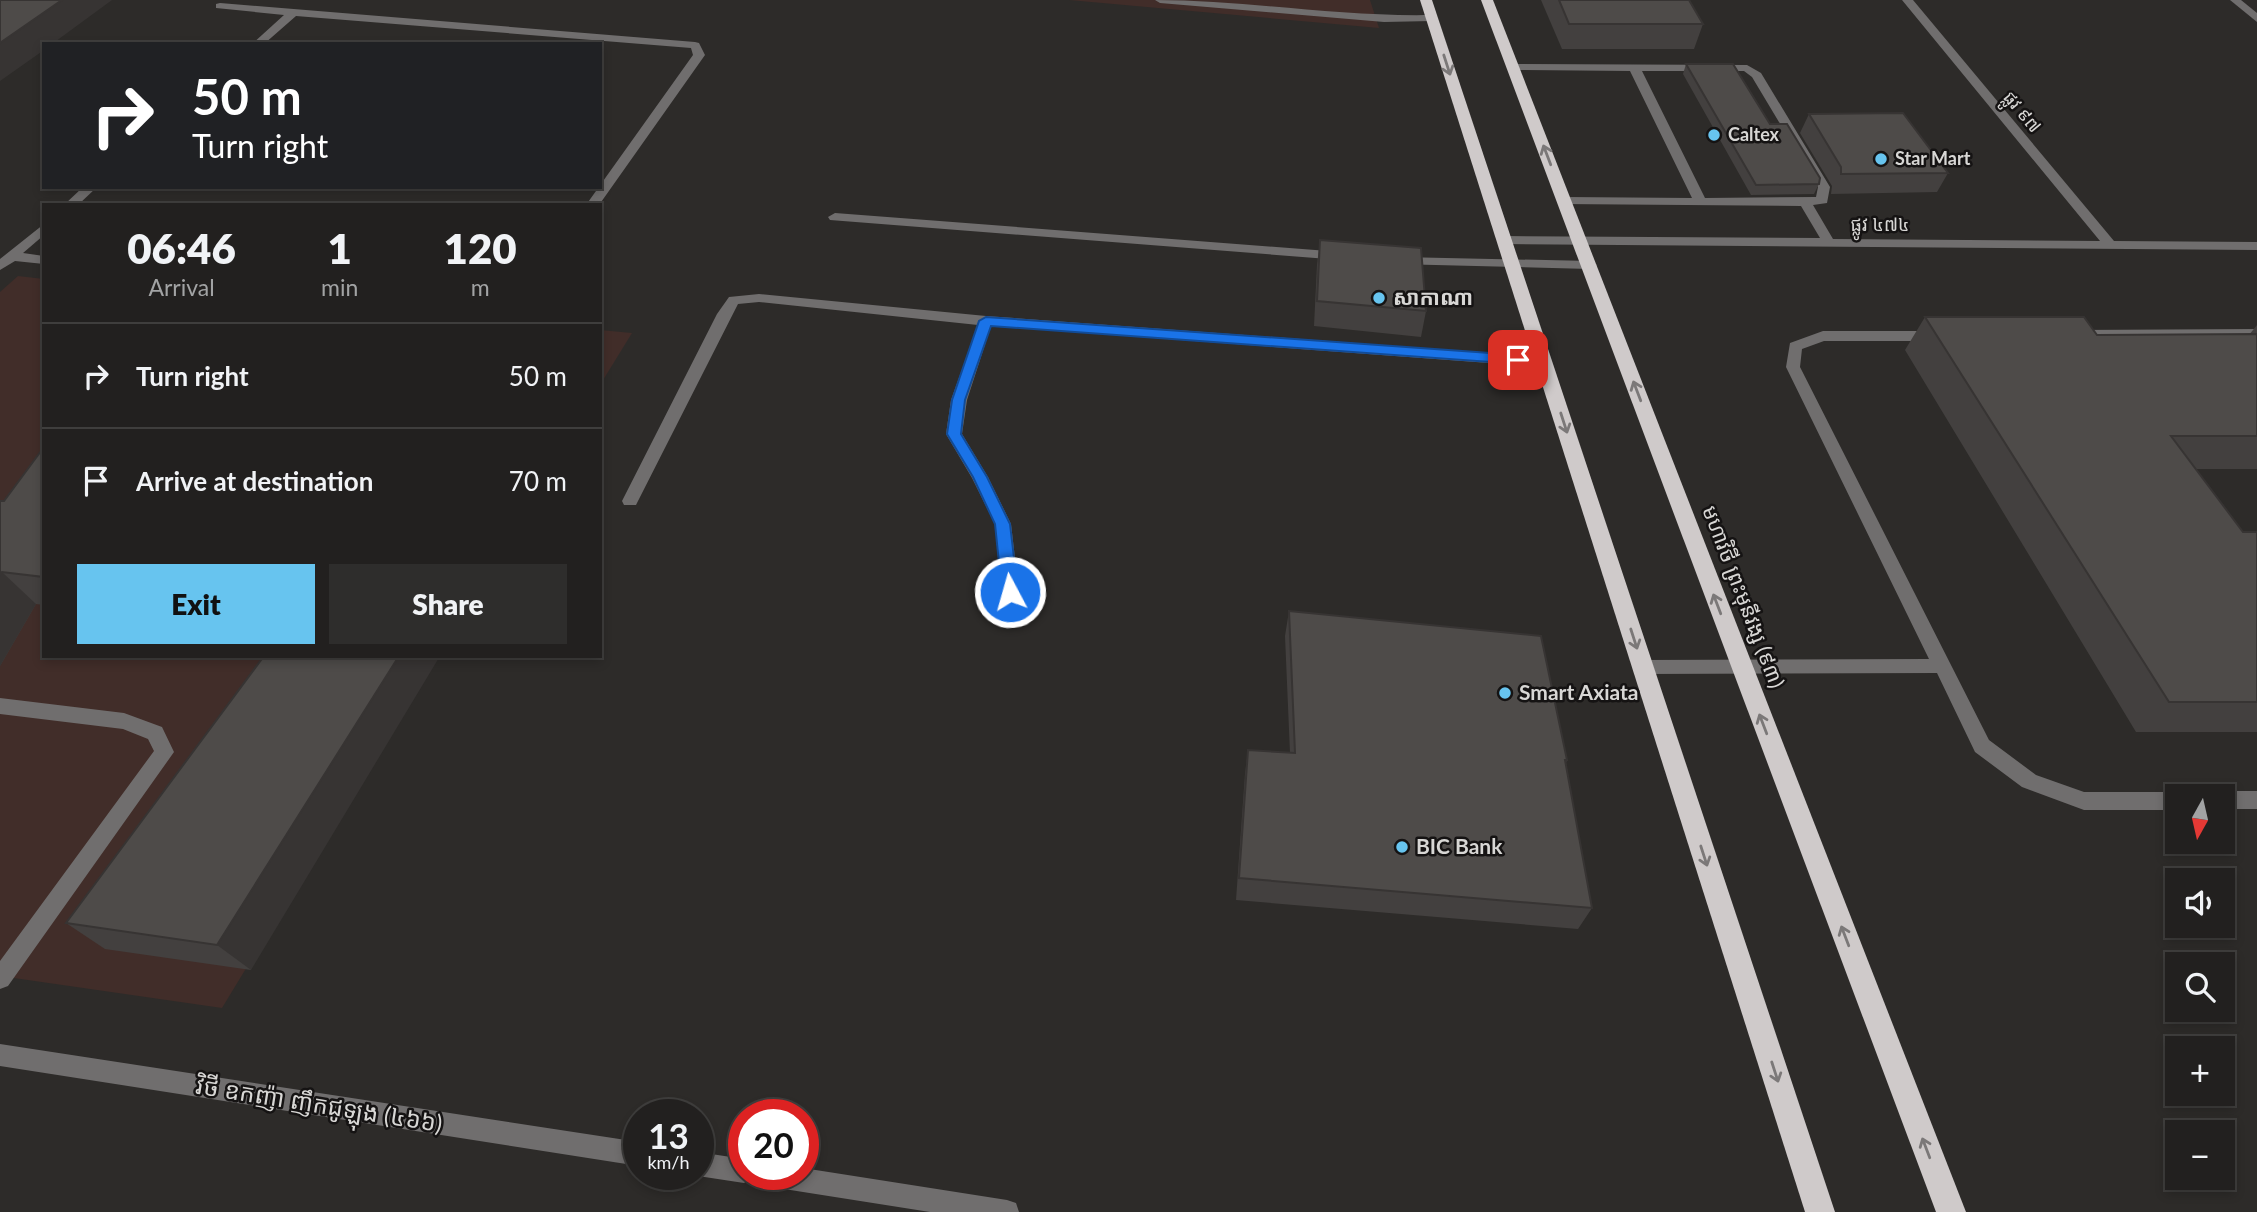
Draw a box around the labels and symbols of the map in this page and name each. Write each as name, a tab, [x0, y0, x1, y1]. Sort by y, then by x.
one-way arrow	[1441, 54, 1454, 76]
street label: ផ្លូវ ៩៧	[1994, 86, 2046, 141]
place label: Caltex	[1728, 123, 1780, 145]
marker: Caltex	[1706, 127, 1722, 143]
one-way arrow	[1540, 144, 1553, 166]
place label: Star Mart	[1895, 147, 1971, 169]
marker: Star Mart	[1873, 151, 1889, 167]
street label: ផ្លូវ ៤៧៤	[1851, 213, 1909, 241]
place label: សាកាណា	[1393, 284, 1473, 309]
marker: សាកាណា	[1371, 290, 1387, 306]
pin	[1488, 330, 1548, 390]
one-way arrow	[1630, 381, 1642, 402]
one-way arrow	[1559, 411, 1571, 433]
street label: មហាវិថី ព្រះមុនីវង្ស (៩៣)	[1696, 502, 1791, 692]
position arrow	[973, 555, 1047, 629]
one-way arrow	[1710, 593, 1723, 615]
one-way arrow	[1628, 628, 1641, 650]
place label: Smart Axiata	[1519, 679, 1638, 704]
marker: Smart Axiata	[1497, 685, 1513, 701]
one-way arrow	[1756, 713, 1768, 735]
north arrow	[2165, 784, 2235, 854]
place label: BIC Bank	[1416, 833, 1503, 858]
marker: BIC Bank	[1394, 839, 1410, 855]
one-way arrow	[1699, 844, 1711, 866]
one-way arrow	[1837, 926, 1850, 947]
one-way arrow	[1769, 1061, 1782, 1083]
street label: វិថី ឧកញ៉ា ញឹកជូឡុង (៤៦៦)	[192, 1070, 445, 1144]
speed limit sign: 20	[728, 1099, 819, 1190]
one-way arrow	[1919, 1138, 1932, 1160]

